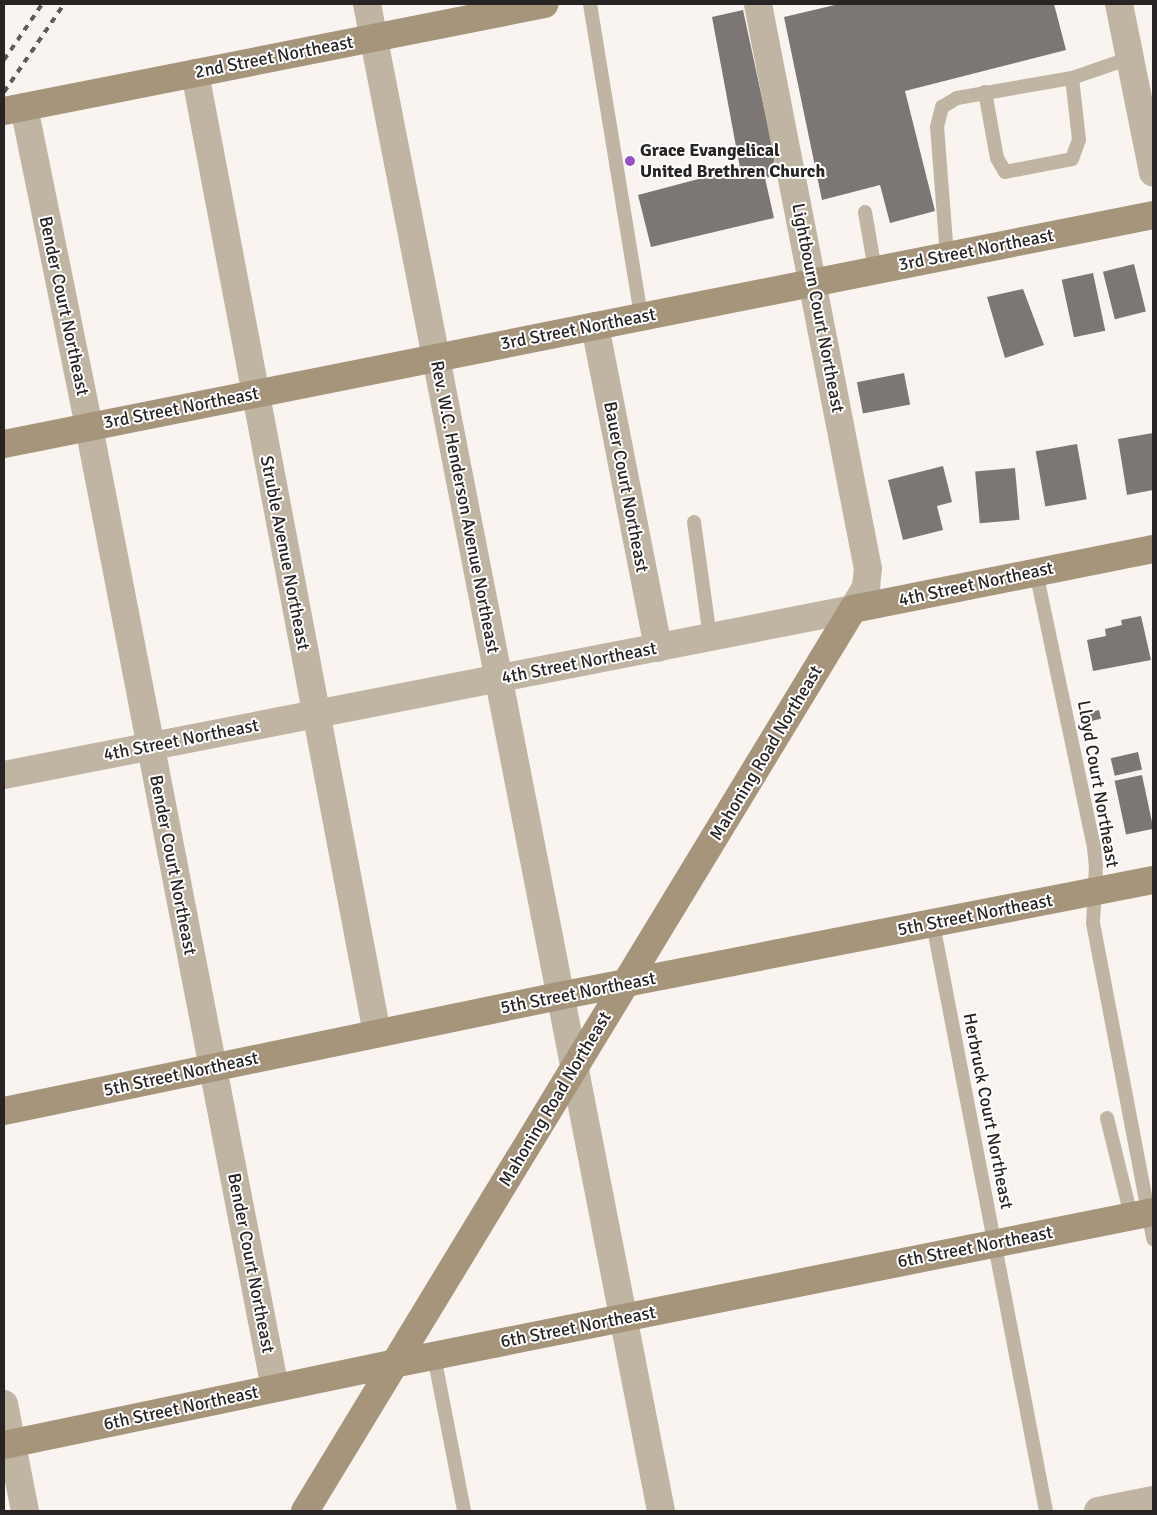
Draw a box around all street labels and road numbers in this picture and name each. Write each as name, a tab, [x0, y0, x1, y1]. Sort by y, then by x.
street label: 2nd Street Northeast	[193, 31, 355, 83]
street label: Lightbourn Court Northeast	[787, 201, 849, 415]
street label: Bender Court Northeast	[34, 214, 94, 398]
street label: 3rd Street Northeast	[897, 224, 1055, 276]
street label: 3rd Street Northeast	[499, 303, 657, 355]
street label: Rev. W.C. Henderson Avenue Northeast	[426, 359, 504, 655]
street label: 3rd Street Northeast	[102, 382, 260, 434]
street label: Bauer Court Northeast	[599, 400, 653, 574]
street label: Struble Avenue Northeast	[256, 454, 314, 652]
street label: 4th Street Northeast	[897, 557, 1055, 611]
street label: 4th Street Northeast	[500, 637, 658, 689]
street label: Mahoning Road Northeast	[705, 662, 827, 844]
street label: Lloyd Court Northeast	[1073, 699, 1123, 869]
street label: 4th Street Northeast	[102, 714, 260, 766]
street label: Bender Court Northeast	[145, 773, 201, 957]
street label: 5th Street Northeast	[896, 889, 1054, 941]
street label: 5th Street Northeast	[499, 967, 657, 1019]
street label: Mahoning Road Northeast	[494, 1008, 616, 1190]
street label: Herbruck Court Northeast	[958, 1011, 1018, 1211]
street label: 5th Street Northeast	[102, 1047, 260, 1101]
street label: Bender Court Northeast	[223, 1171, 279, 1355]
street label: 6th Street Northeast	[896, 1221, 1054, 1273]
street label: 6th Street Northeast	[499, 1301, 657, 1353]
street label: 6th Street Northeast	[102, 1381, 260, 1435]

